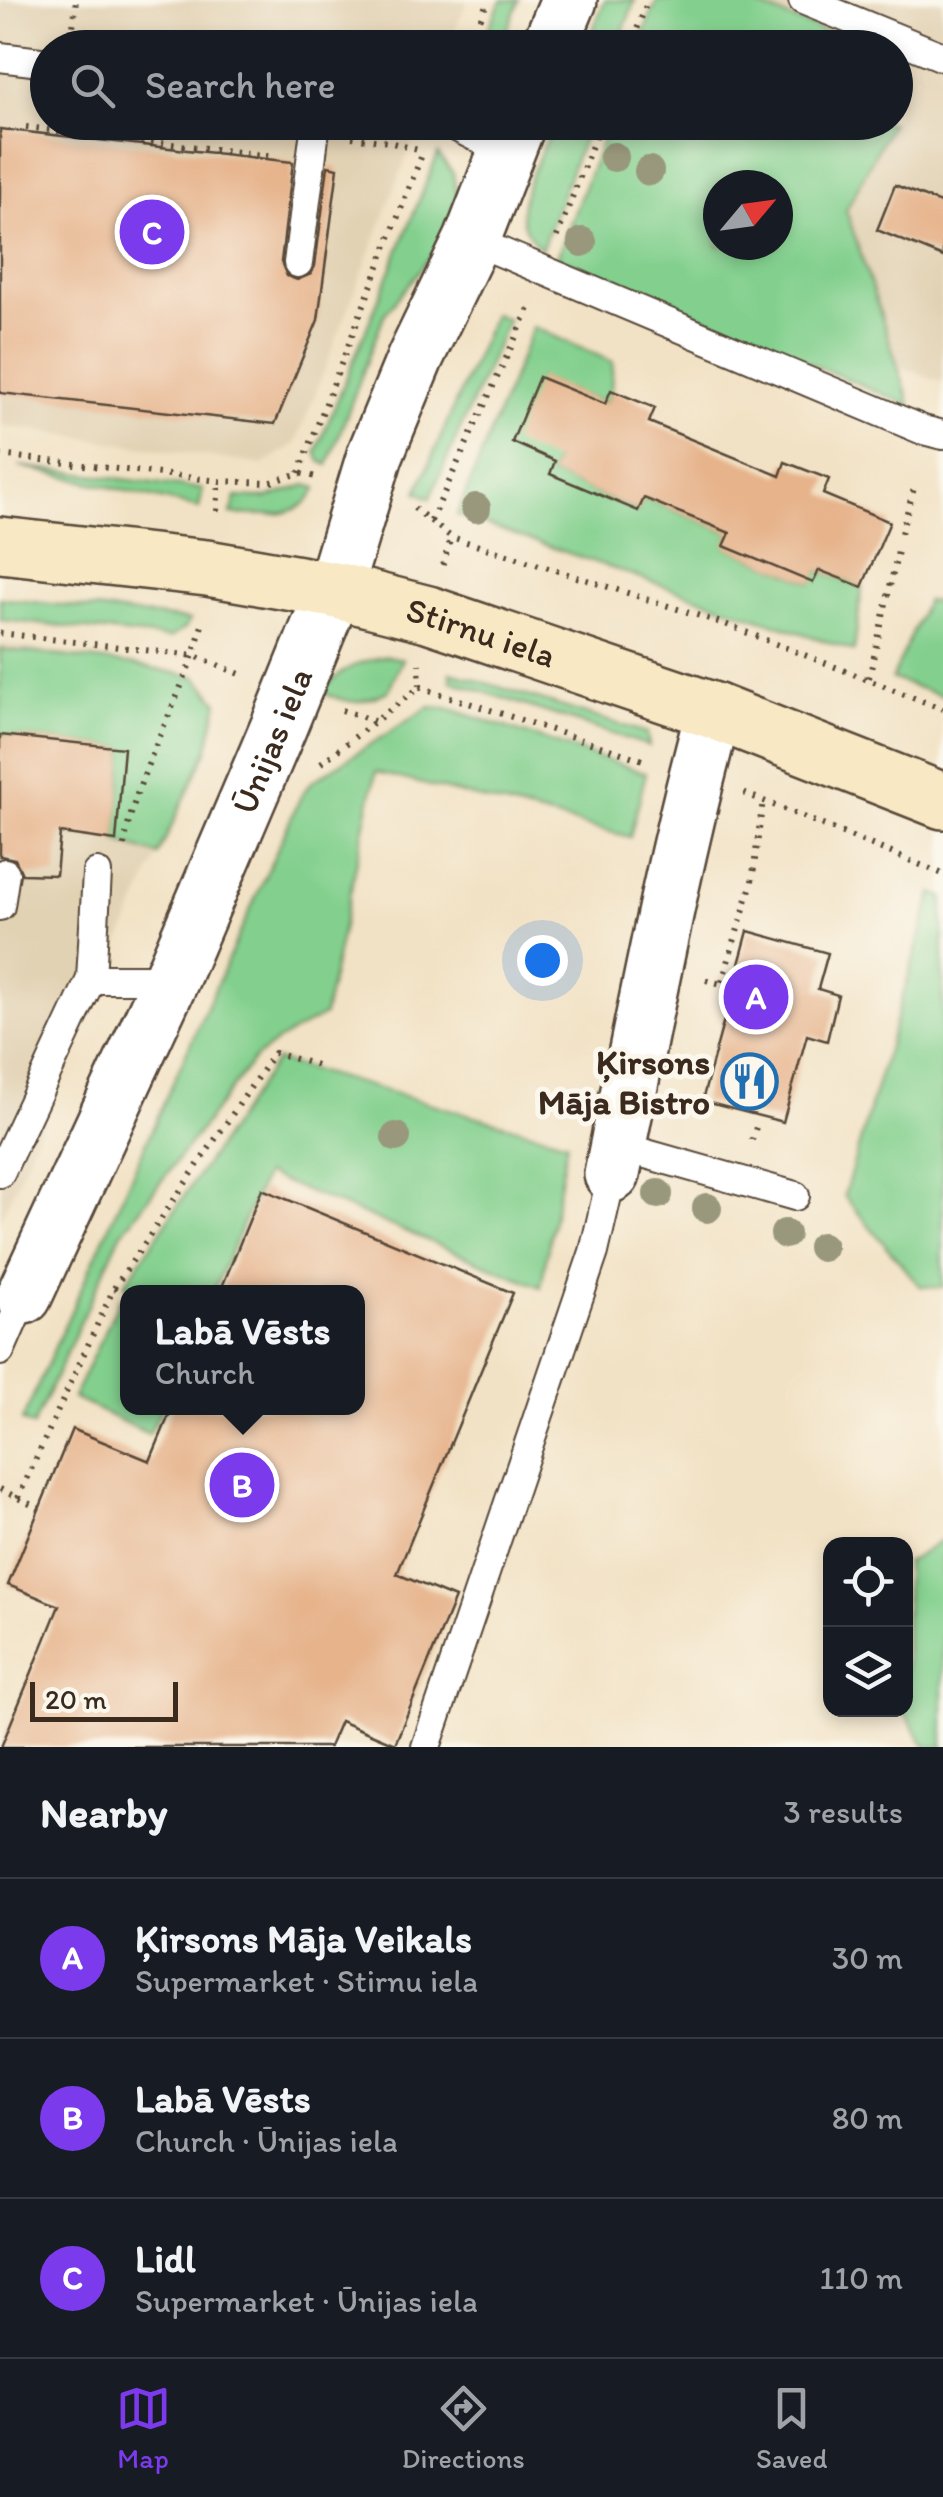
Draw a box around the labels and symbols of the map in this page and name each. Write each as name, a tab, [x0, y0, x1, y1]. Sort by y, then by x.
north arrow	[703, 170, 793, 260]
pin: C	[120, 194, 184, 270]
street label: Stirnu iela	[402, 588, 561, 677]
street label: Ūnijas iela	[223, 662, 321, 820]
your location	[517, 935, 568, 986]
pin: A	[724, 960, 788, 1034]
place label: Ķirsons Māja Bistro	[538, 1041, 710, 1123]
restaurant icon: Ķirsons Māja Bistro	[719, 1052, 779, 1112]
pin: B	[210, 1448, 274, 1522]
scale bar	[30, 1677, 178, 1722]

